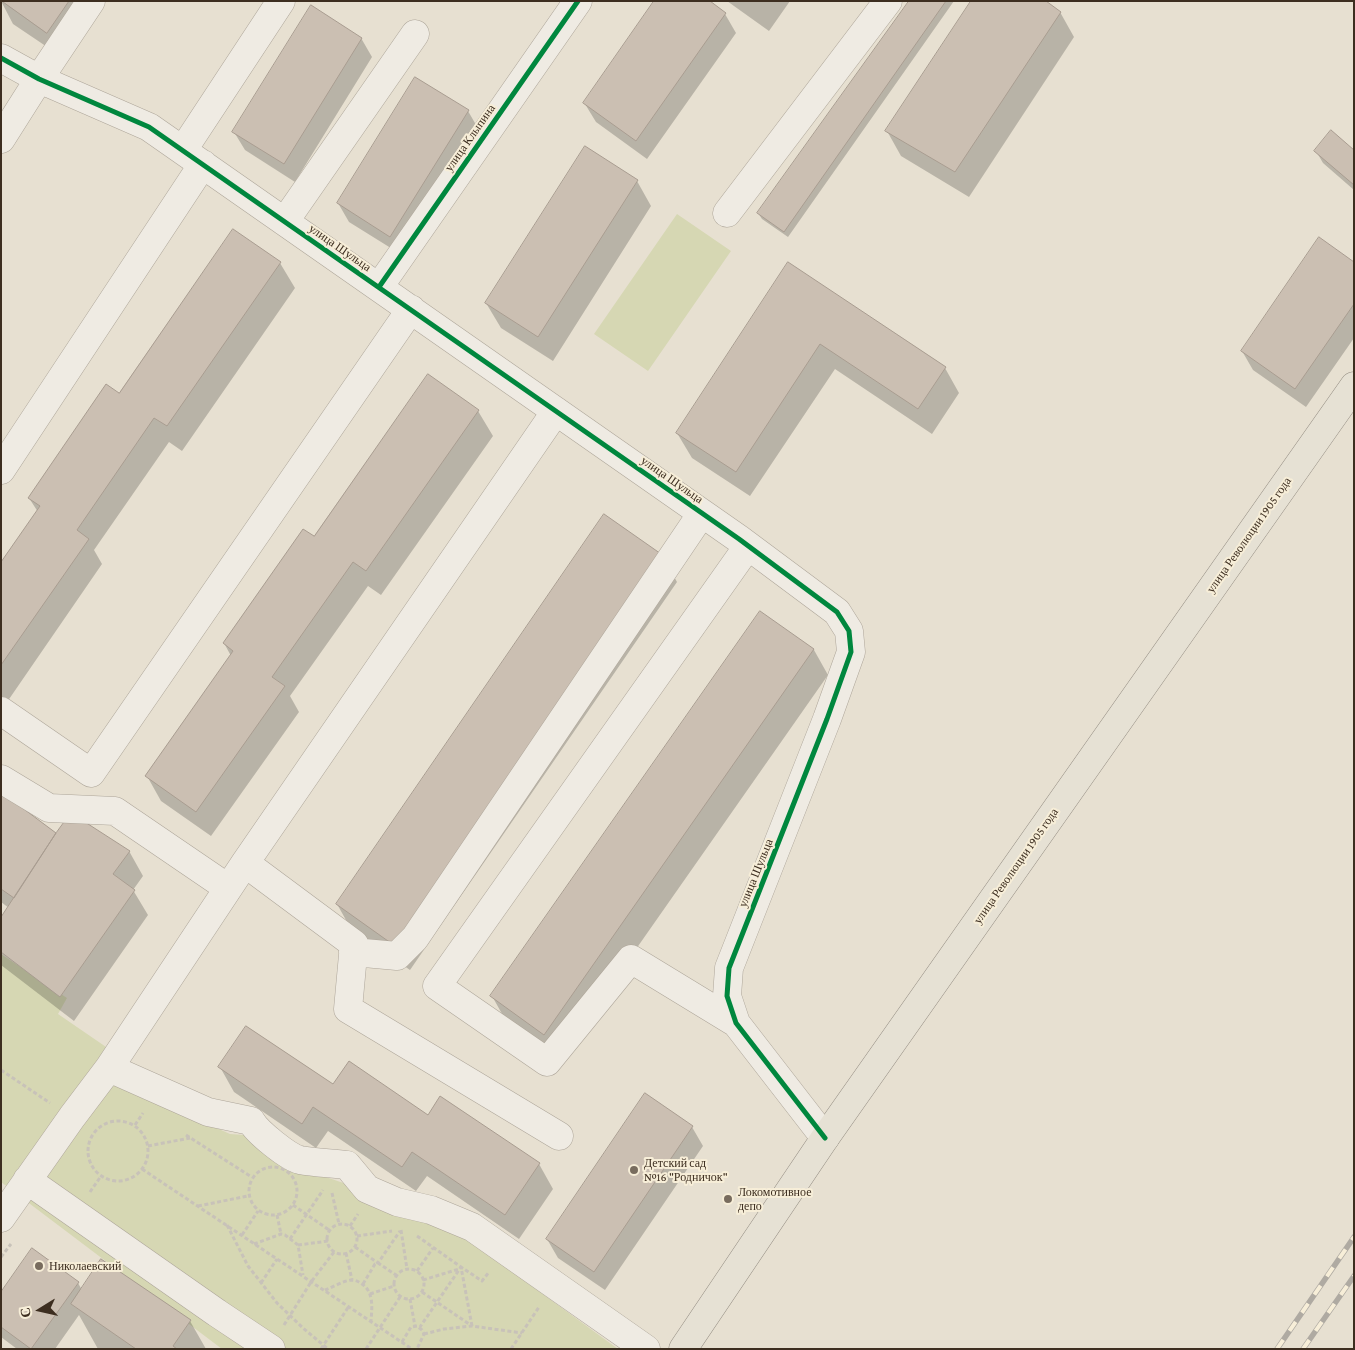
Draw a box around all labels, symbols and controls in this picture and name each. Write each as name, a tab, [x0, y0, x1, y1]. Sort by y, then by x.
street label: улица Клыпина	[442, 102, 498, 174]
street label: улица Шульца	[306, 221, 374, 275]
street label: улица Шульца	[638, 453, 706, 507]
street label: улица Революции 1905 года	[1203, 474, 1295, 596]
street label: улица Революции 1905 года	[970, 805, 1062, 927]
street label: улица Шульца	[736, 837, 776, 909]
place label: Детский сад №16 "Родничок"	[644, 1156, 728, 1184]
marker: Детский сад №16 "Родничок"	[628, 1164, 640, 1176]
place label: Локомотивное депо	[738, 1185, 811, 1213]
marker: Локомотивное депо	[722, 1193, 734, 1205]
place label: Николаевский	[49, 1259, 121, 1273]
marker: Николаевский	[33, 1260, 45, 1272]
north arrow	[15, 1285, 65, 1335]
text: С	[16, 1306, 34, 1319]

